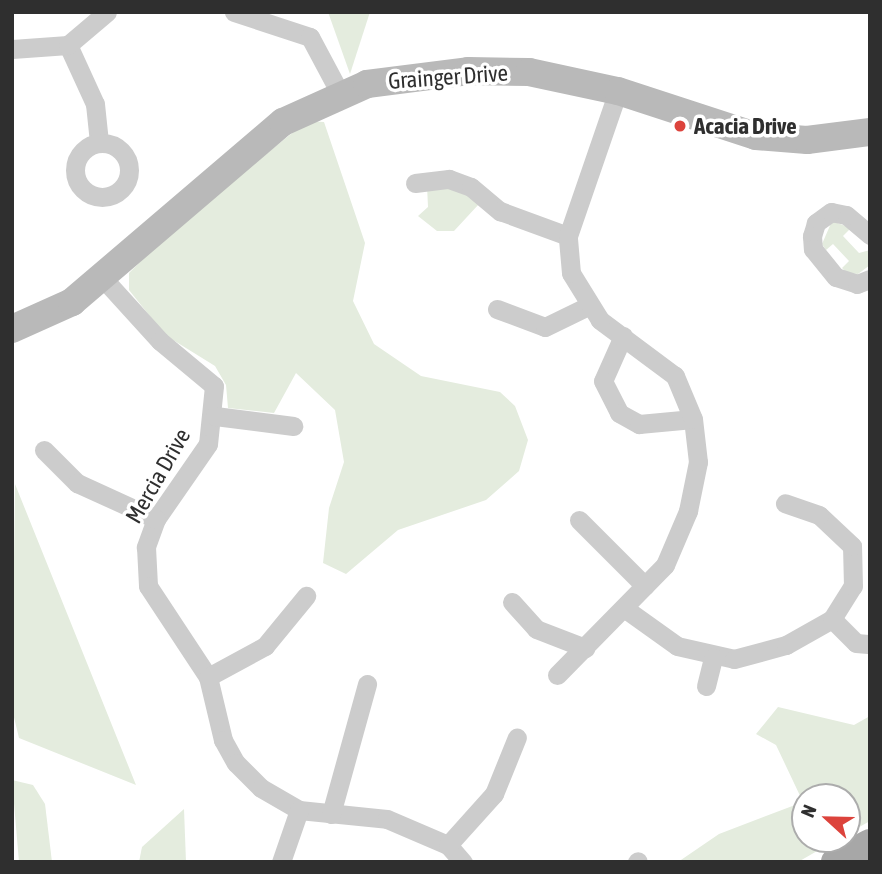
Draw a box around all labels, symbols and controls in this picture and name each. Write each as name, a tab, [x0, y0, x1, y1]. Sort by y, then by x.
street label: Grainger Drive	[387, 59, 509, 95]
place label: Acacia Drive	[694, 112, 797, 140]
marker: Acacia Drive	[672, 118, 688, 134]
street label: Mercia Drive	[120, 424, 196, 528]
north arrow	[791, 783, 861, 853]
text: N	[796, 802, 821, 820]

